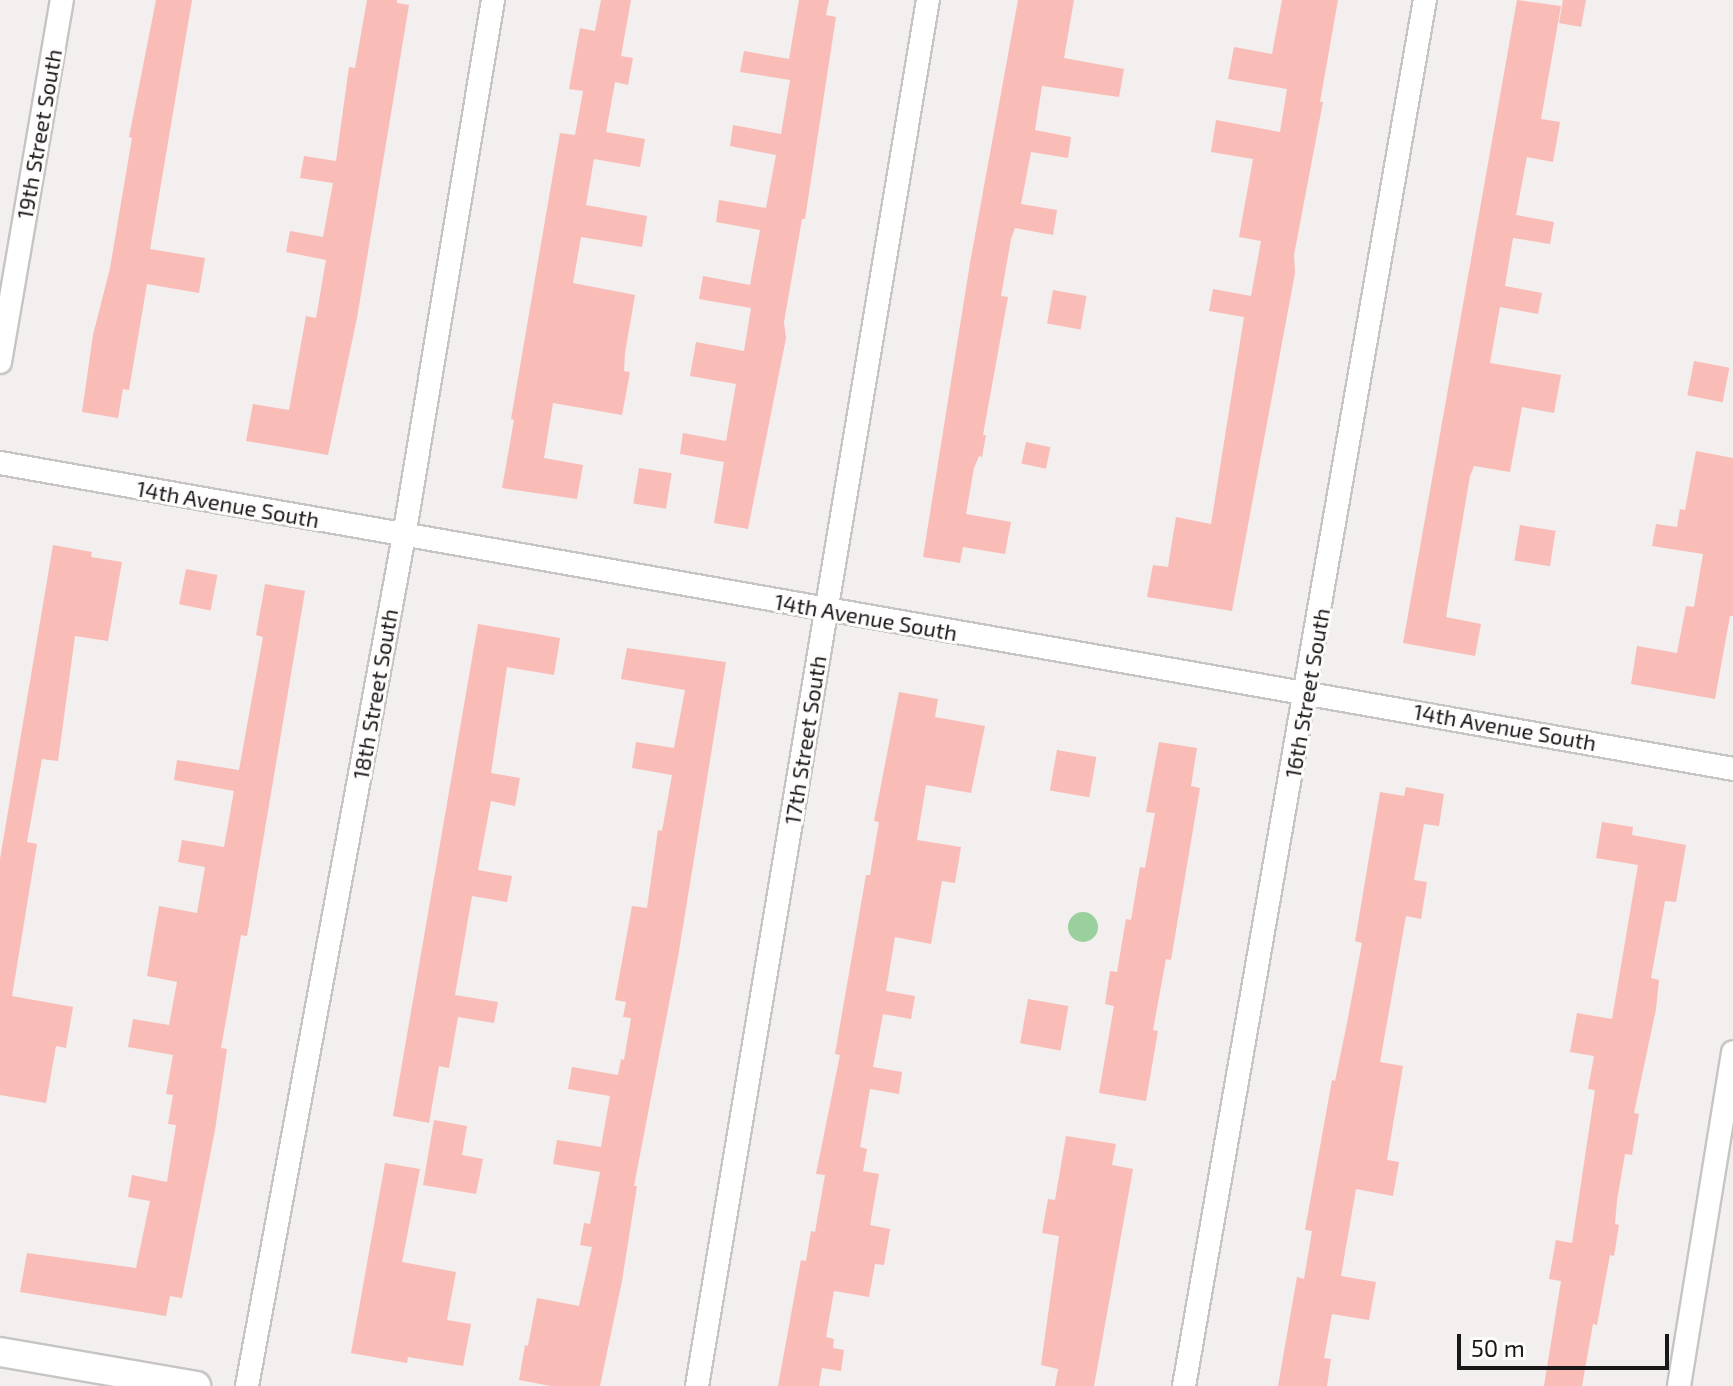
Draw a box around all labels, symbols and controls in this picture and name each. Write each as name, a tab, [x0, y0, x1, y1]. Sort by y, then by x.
street label: 19th Street South	[11, 47, 67, 221]
street label: 14th Avenue South	[134, 475, 322, 533]
street label: 14th Avenue South	[772, 588, 960, 646]
street label: 16th Street South	[1279, 606, 1335, 780]
street label: 18th Street South	[347, 607, 403, 781]
street label: 17th Street South	[779, 654, 831, 826]
street label: 14th Avenue South	[1411, 698, 1599, 756]
scale bar	[1461, 1318, 1673, 1368]
text: 50 m	[1471, 1333, 1525, 1362]

